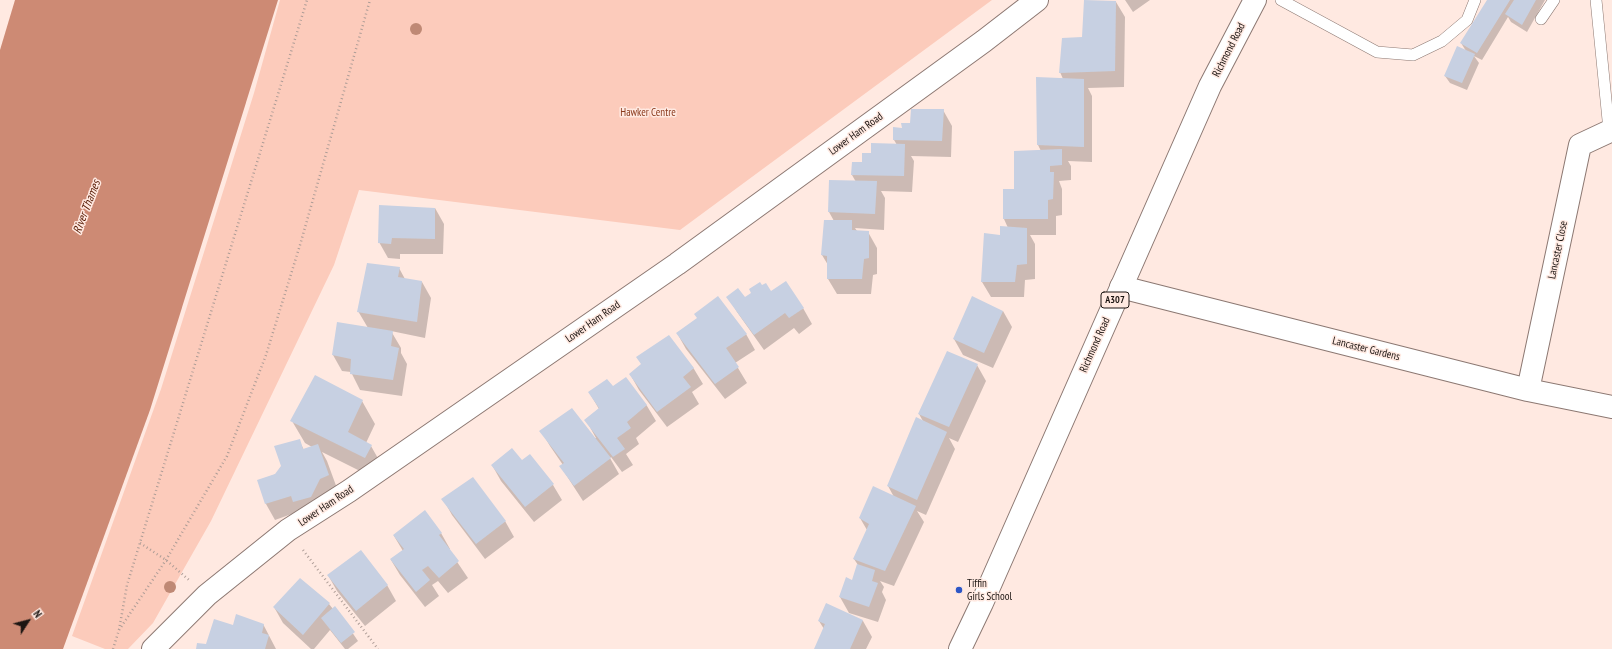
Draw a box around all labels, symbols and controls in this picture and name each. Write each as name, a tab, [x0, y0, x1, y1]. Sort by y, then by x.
street label: Richmond Road	[1210, 21, 1248, 79]
park label: Hawker Centre	[620, 106, 676, 120]
street label: Lower Ham Road	[826, 110, 886, 158]
water label: River Thames	[70, 178, 104, 236]
street label: Lancaster Close	[1545, 220, 1571, 280]
road number: A307	[1101, 292, 1129, 308]
street label: Lower Ham Road	[563, 298, 623, 346]
street label: Richmond Road	[1077, 315, 1113, 375]
street label: Lancaster Gardens	[1331, 334, 1401, 364]
street label: Lower Ham Road	[296, 483, 356, 529]
place label: Tiffin Girls School	[967, 577, 1012, 603]
marker: Tiffin Girls School	[954, 585, 964, 595]
north arrow	[8, 601, 48, 641]
text: N	[30, 607, 45, 620]

